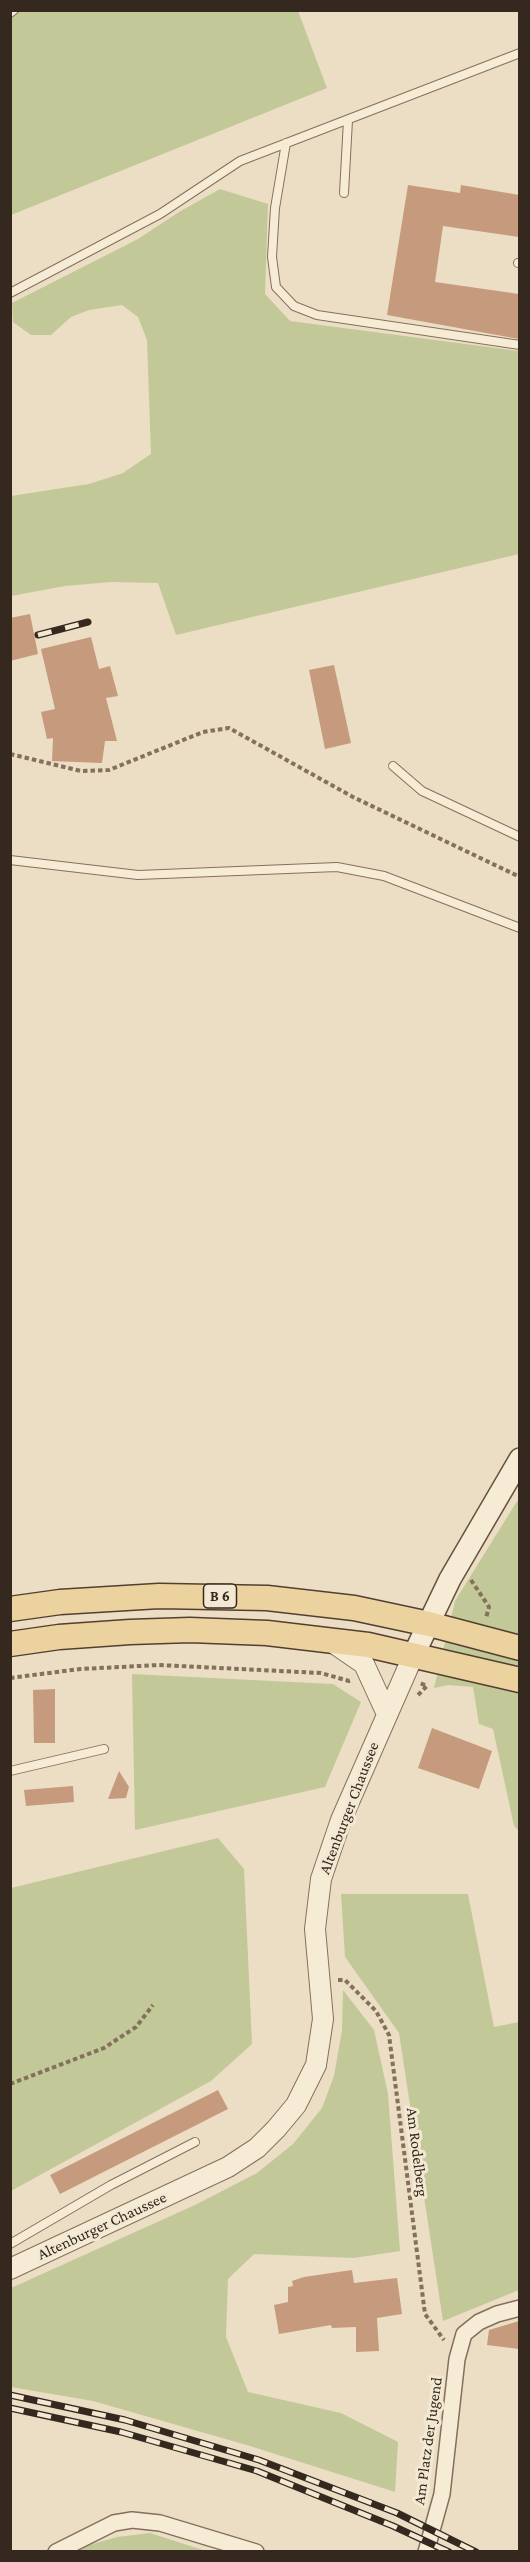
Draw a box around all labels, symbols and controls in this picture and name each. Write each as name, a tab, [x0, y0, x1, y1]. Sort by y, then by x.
road number: B 6	[204, 1584, 236, 1608]
street label: Altenburger Chaussee	[315, 1739, 383, 1877]
street label: Am Rodelberg	[402, 2106, 432, 2198]
street label: Altenburger Chaussee	[34, 2188, 170, 2264]
street label: Am Platz der Jugend	[410, 2376, 446, 2506]

